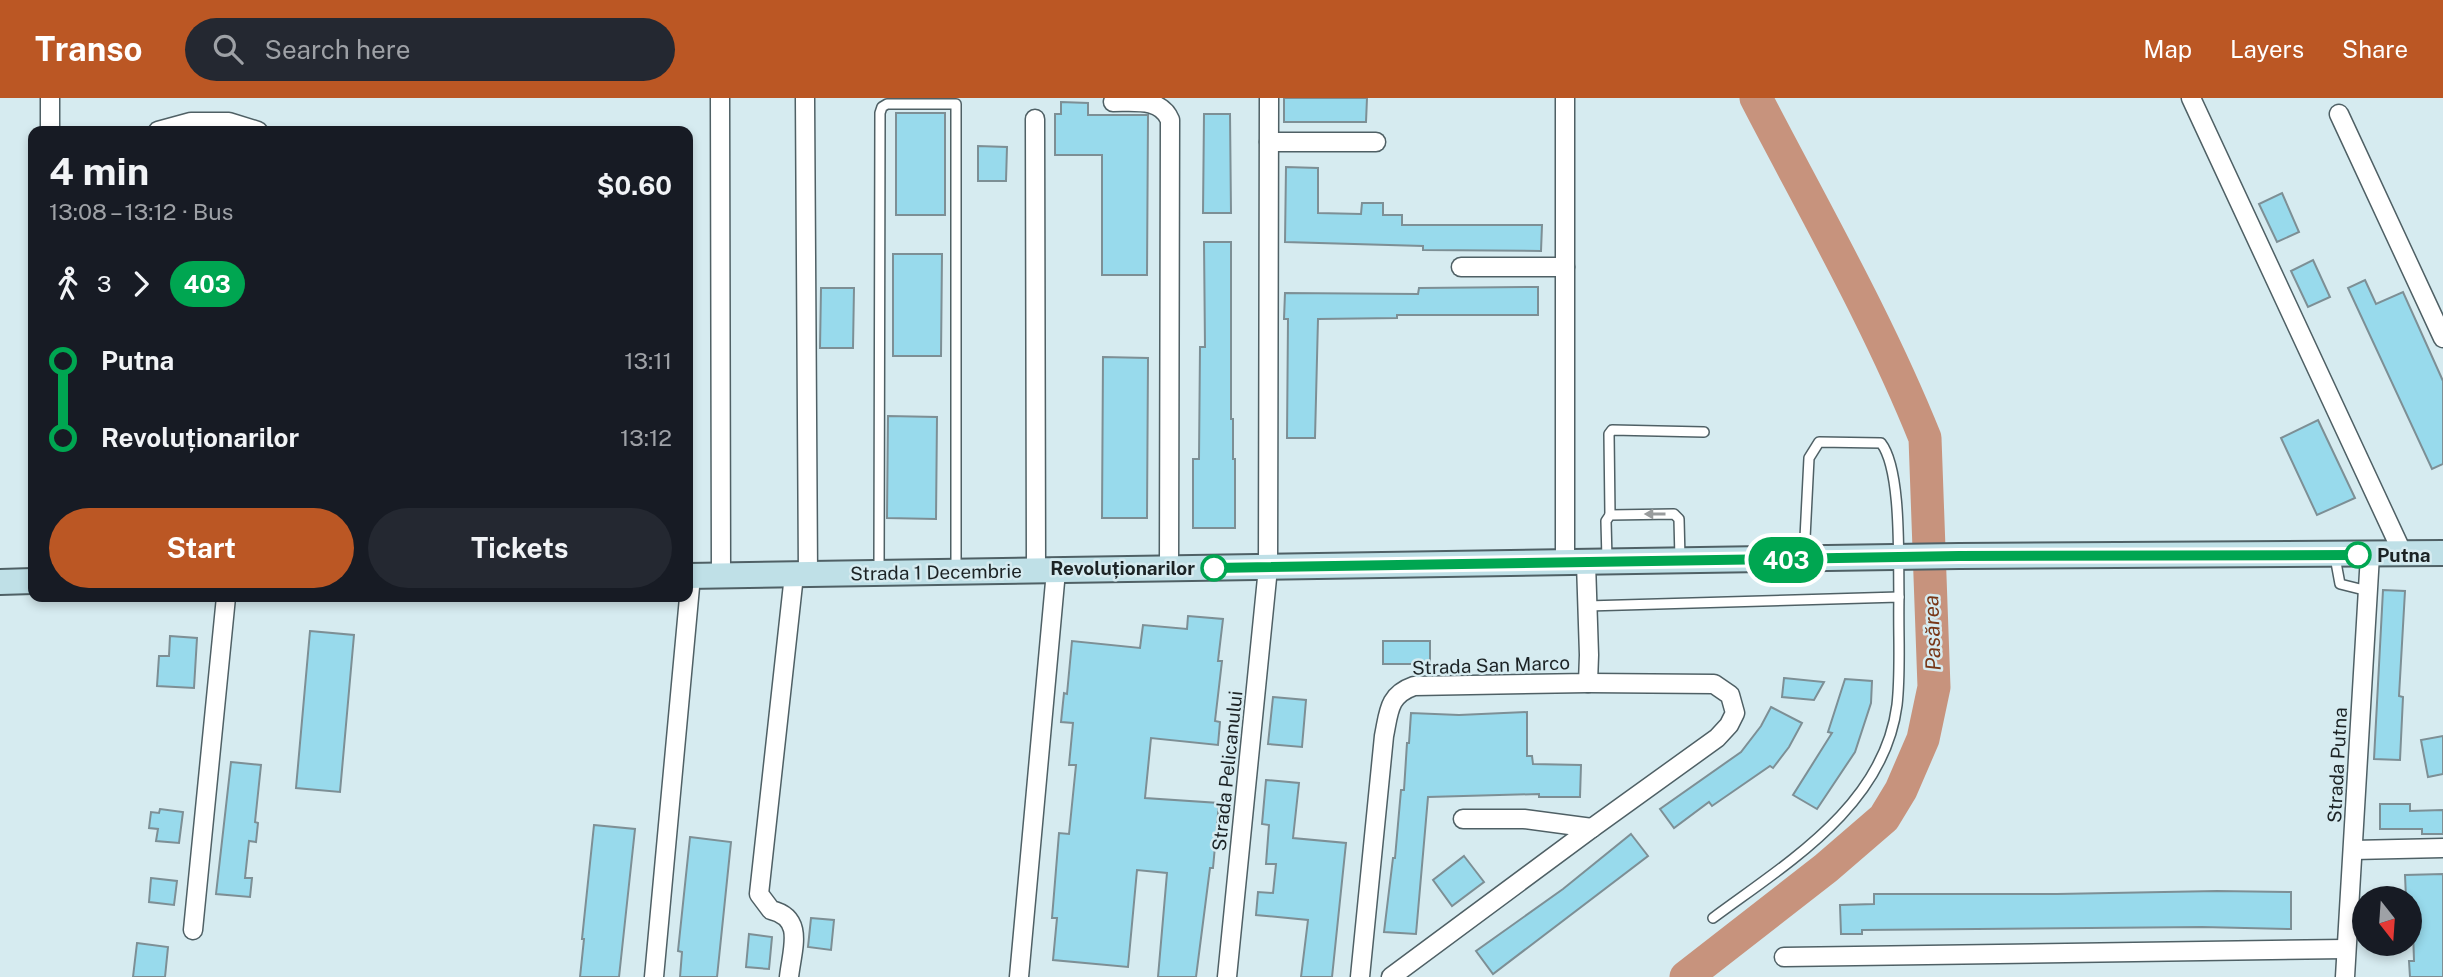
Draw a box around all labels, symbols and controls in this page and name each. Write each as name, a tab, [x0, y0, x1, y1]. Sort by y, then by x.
search box	[185, 18, 675, 81]
text: Transo	[35, 30, 143, 68]
icon: search	[209, 30, 247, 68]
text: Search here	[265, 34, 411, 65]
text: Map	[2143, 35, 2192, 63]
text: Layers	[2230, 35, 2304, 63]
text: Share	[2342, 35, 2408, 63]
text: 4 min	[49, 149, 149, 194]
text: $0.60	[597, 170, 672, 201]
text: 13:08 – 13:12 · Bus	[49, 198, 233, 225]
icon: walk	[49, 265, 87, 303]
icon: forward	[122, 265, 160, 303]
text: 3	[97, 270, 112, 297]
text: 403	[184, 270, 231, 298]
text: Putna	[101, 345, 174, 376]
text: 13:11	[624, 347, 672, 374]
text: Revoluționarilor	[101, 422, 299, 453]
text: 13:12	[620, 424, 672, 451]
button: Start	[49, 508, 354, 588]
button: Tickets	[368, 508, 672, 588]
one-way arrow	[1644, 508, 1666, 520]
line badge: 403	[1746, 537, 1826, 583]
marker: Putna	[2345, 542, 2371, 568]
place label: Putna	[2377, 544, 2431, 566]
text: 403	[1762, 546, 1810, 574]
marker: Revoluționarilor	[1201, 555, 1227, 581]
place label: Revoluționarilor	[1050, 557, 1195, 579]
street label: Strada 1 Decembrie	[850, 560, 1022, 584]
water label: Pasărea	[1918, 595, 1946, 671]
street label: Strada San Marco	[1412, 651, 1570, 679]
street label: Strada Pelicanului	[1208, 690, 1246, 852]
street label: Strada Putna	[2323, 707, 2351, 823]
north arrow	[2352, 886, 2422, 956]
map controls	[2352, 886, 2422, 956]

